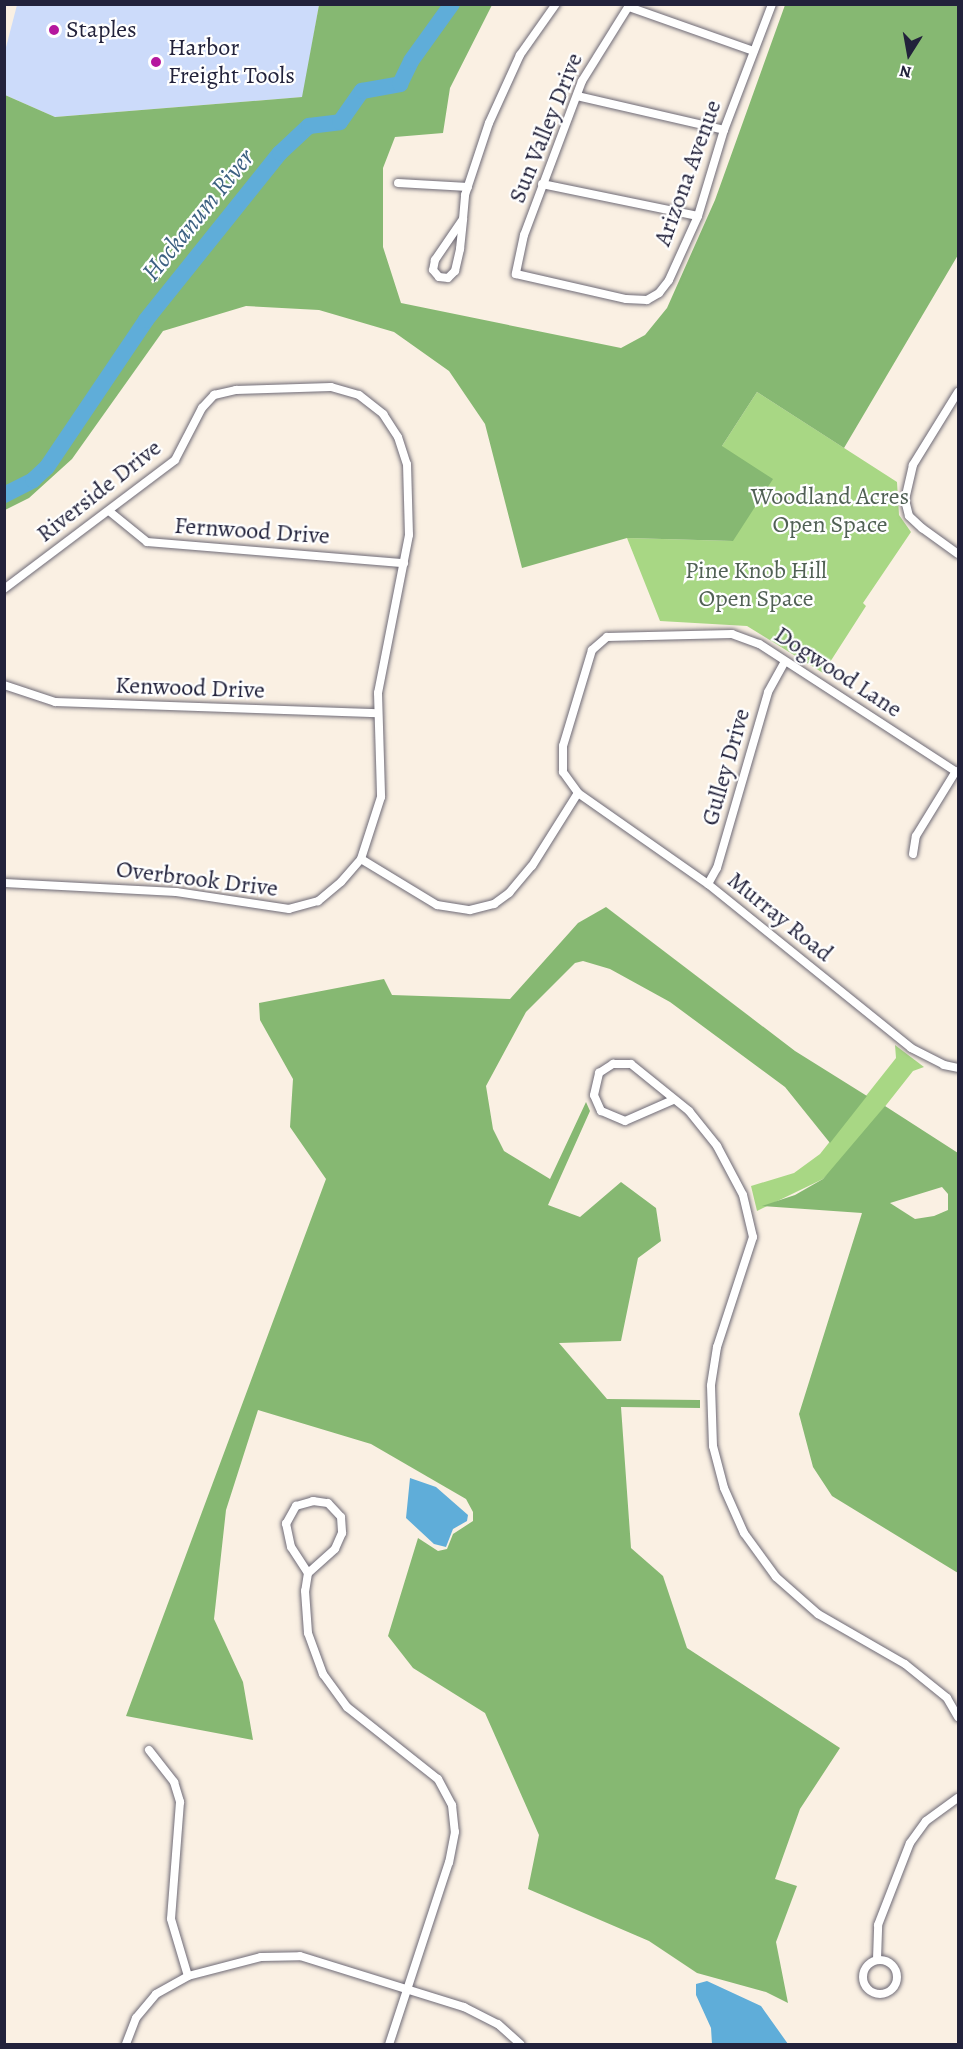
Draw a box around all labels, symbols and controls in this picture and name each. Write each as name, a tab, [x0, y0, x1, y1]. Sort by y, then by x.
place label: Staples	[66, 16, 137, 44]
marker: Staples	[47, 23, 61, 37]
north arrow	[879, 24, 939, 84]
place label: Harbor Freight Tools	[168, 34, 295, 90]
street label: Sun Valley Drive	[503, 49, 589, 207]
marker: Harbor Freight Tools	[149, 55, 163, 69]
text: N	[898, 60, 913, 84]
street label: Arizona Avenue	[648, 96, 728, 250]
water label: Hockanum River	[135, 143, 261, 287]
street label: Riverside Drive	[31, 433, 167, 549]
park label: Woodland Acres Open Space	[751, 483, 909, 539]
street label: Fernwood Drive	[173, 511, 331, 551]
park label: Pine Knob Hill Open Space	[685, 557, 827, 613]
street label: Dogwood Lane	[769, 620, 907, 724]
street label: Kenwood Drive	[115, 671, 265, 705]
street label: Gulley Drive	[696, 705, 756, 829]
street label: Overbrook Drive	[115, 855, 279, 903]
street label: Murray Road	[722, 866, 838, 968]

